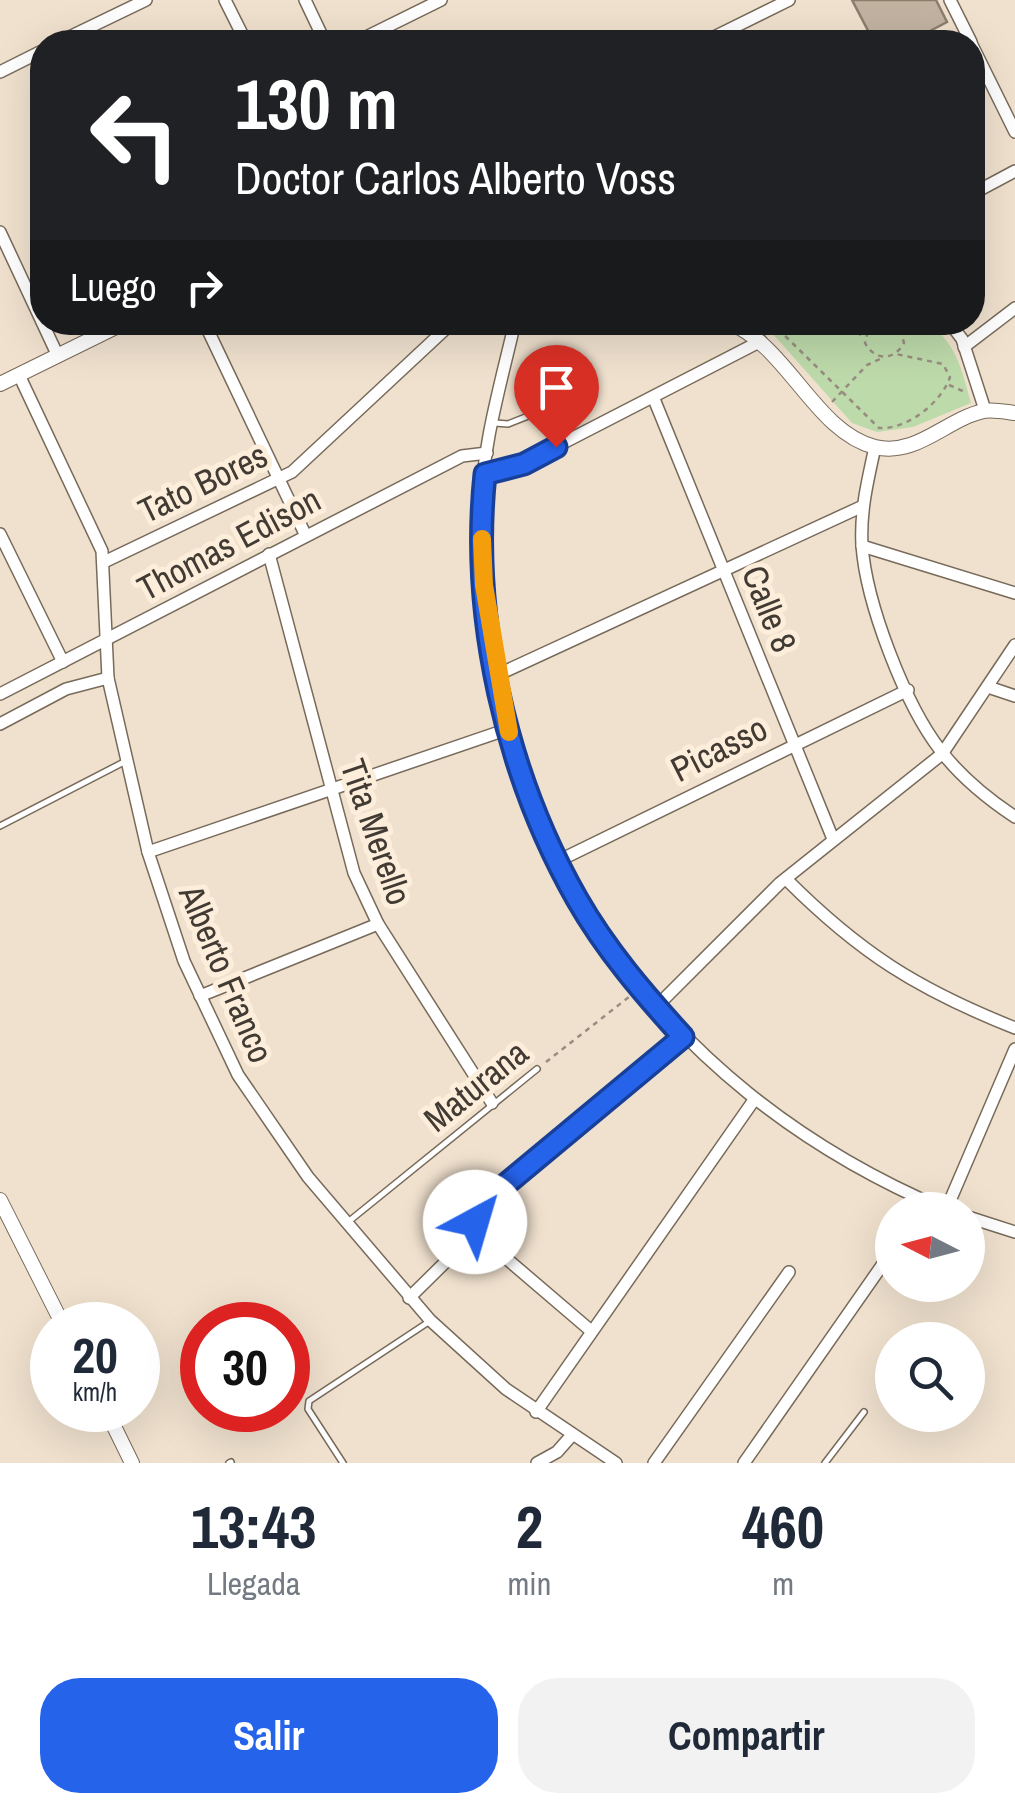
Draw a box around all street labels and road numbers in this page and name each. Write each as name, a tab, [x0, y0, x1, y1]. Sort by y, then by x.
street label: Tato Bores	[131, 431, 275, 534]
street label: Thomas Edison	[129, 476, 329, 611]
street label: Calle 8	[731, 559, 808, 659]
street label: Picasso	[663, 704, 775, 793]
street label: Tita Merello	[330, 753, 423, 911]
street label: Alberto Franco	[168, 877, 285, 1070]
street label: Maturana	[414, 1029, 538, 1142]

